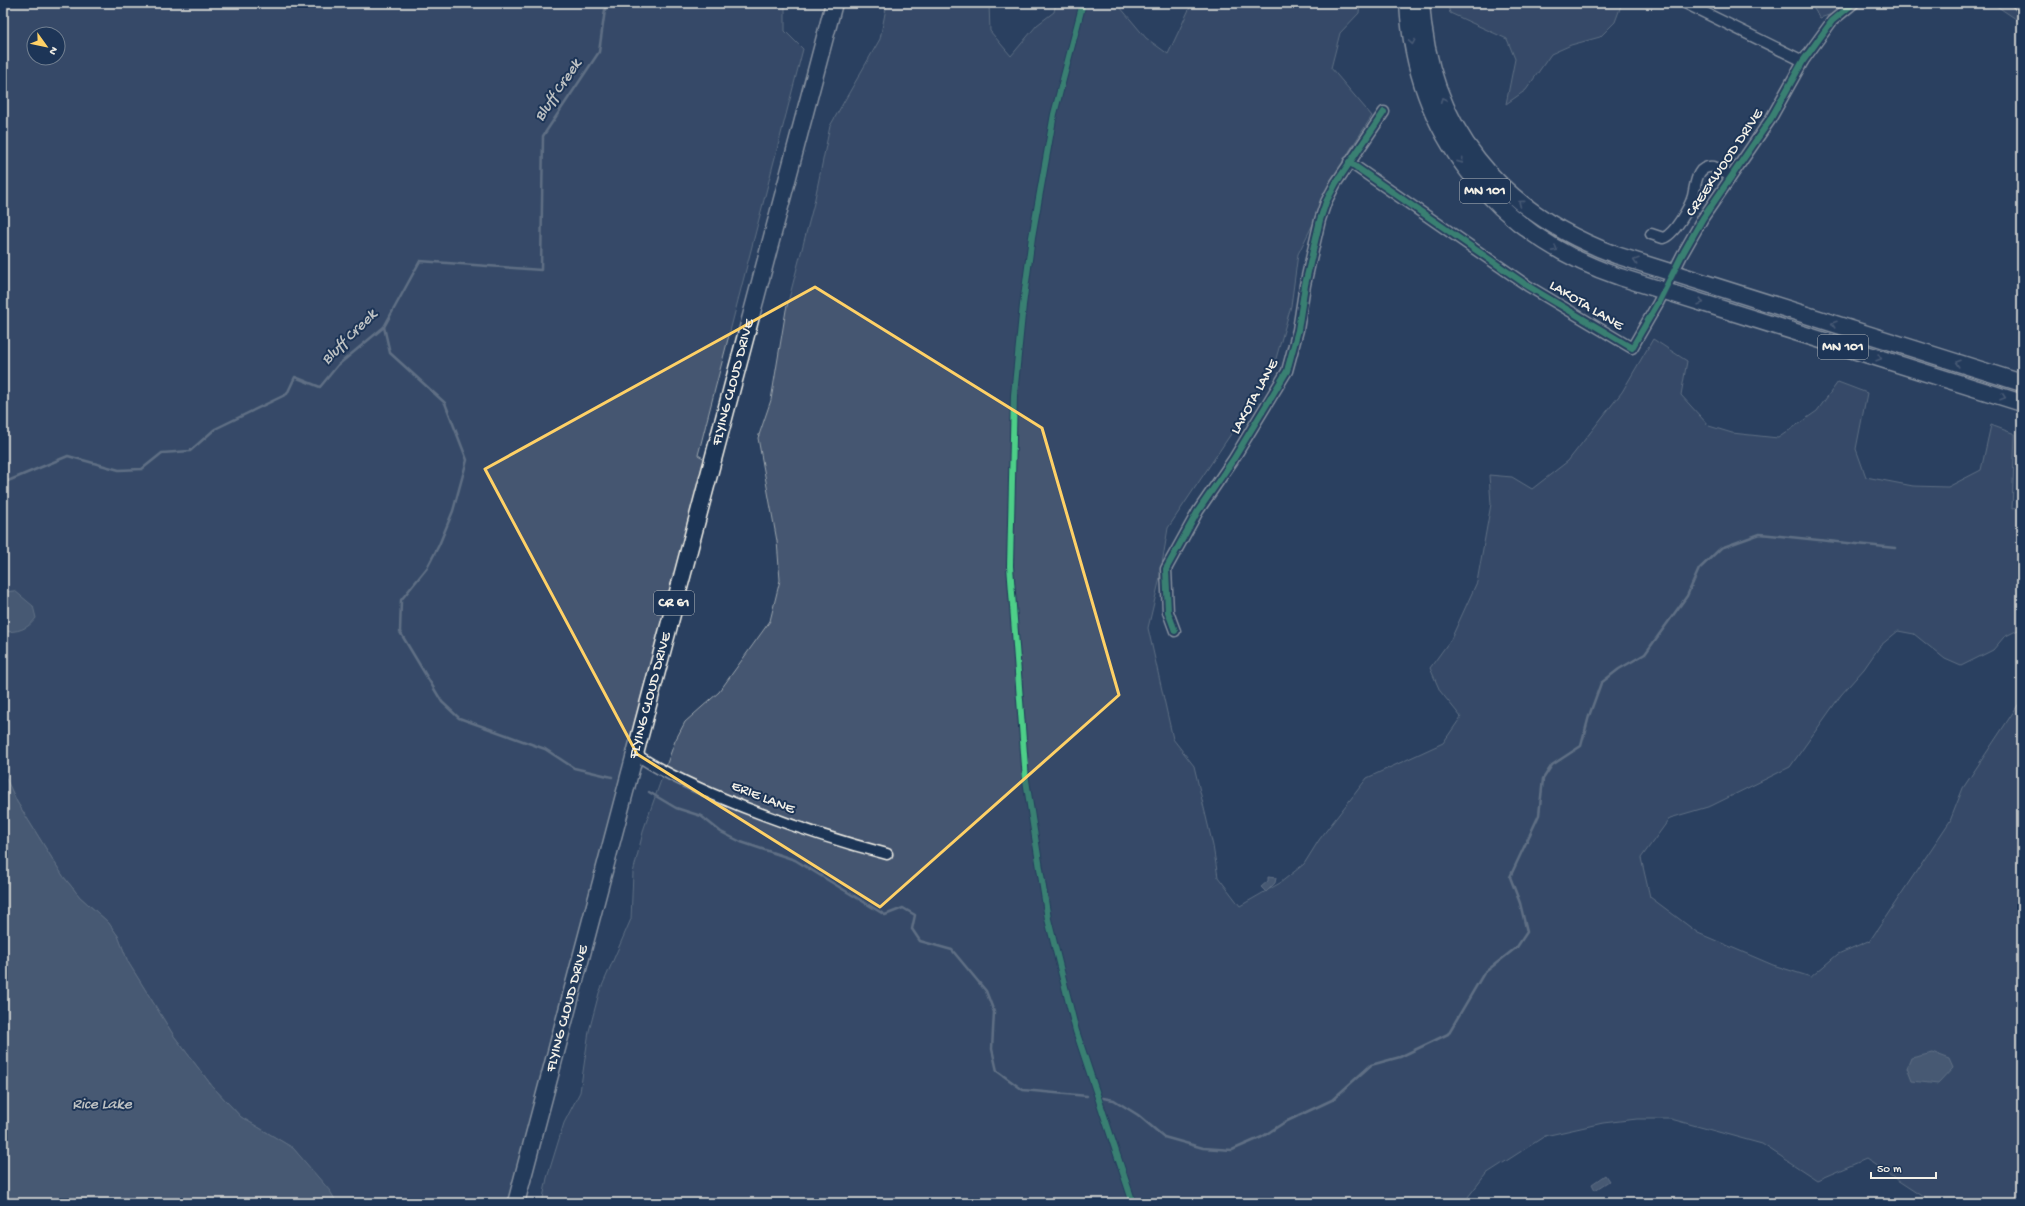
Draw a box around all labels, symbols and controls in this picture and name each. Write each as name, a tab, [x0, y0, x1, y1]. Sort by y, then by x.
north arrow	[26, 26, 66, 66]
one-way arrow	[1407, 39, 1416, 45]
text: N	[46, 44, 60, 57]
water label: Bluff Creek	[531, 55, 588, 126]
one-way arrow	[1440, 97, 1448, 105]
street label: CREEKWOOD DRIVE	[1682, 105, 1768, 220]
one-way arrow	[1456, 157, 1464, 164]
road number: MN 101	[1460, 179, 1510, 203]
one-way arrow	[1518, 200, 1525, 207]
one-way arrow	[1551, 244, 1559, 251]
one-way arrow	[1633, 257, 1640, 265]
street label: LAKOTA LANE	[1546, 277, 1627, 335]
one-way arrow	[1698, 297, 1705, 306]
water label: Bluff Creek	[318, 305, 383, 370]
street label: FLYING CLOUD DRIVE	[708, 316, 759, 449]
one-way arrow	[1831, 320, 1838, 329]
road number: MN 101	[1818, 335, 1868, 359]
one-way arrow	[1875, 353, 1882, 362]
street label: LAKOTA LANE	[1227, 356, 1283, 438]
one-way arrow	[1955, 359, 1962, 368]
one-way arrow	[1999, 392, 2006, 401]
road number: CR 61	[654, 591, 694, 615]
street label: FLYING CLOUD DRIVE	[625, 630, 676, 762]
street label: ERIE LANE	[728, 777, 798, 819]
street label: FLYING CLOUD DRIVE	[542, 943, 593, 1075]
water label: Rice Lake	[72, 1096, 132, 1115]
scale bar	[1871, 1154, 1936, 1180]
text: 50 m	[1877, 1163, 1902, 1177]

